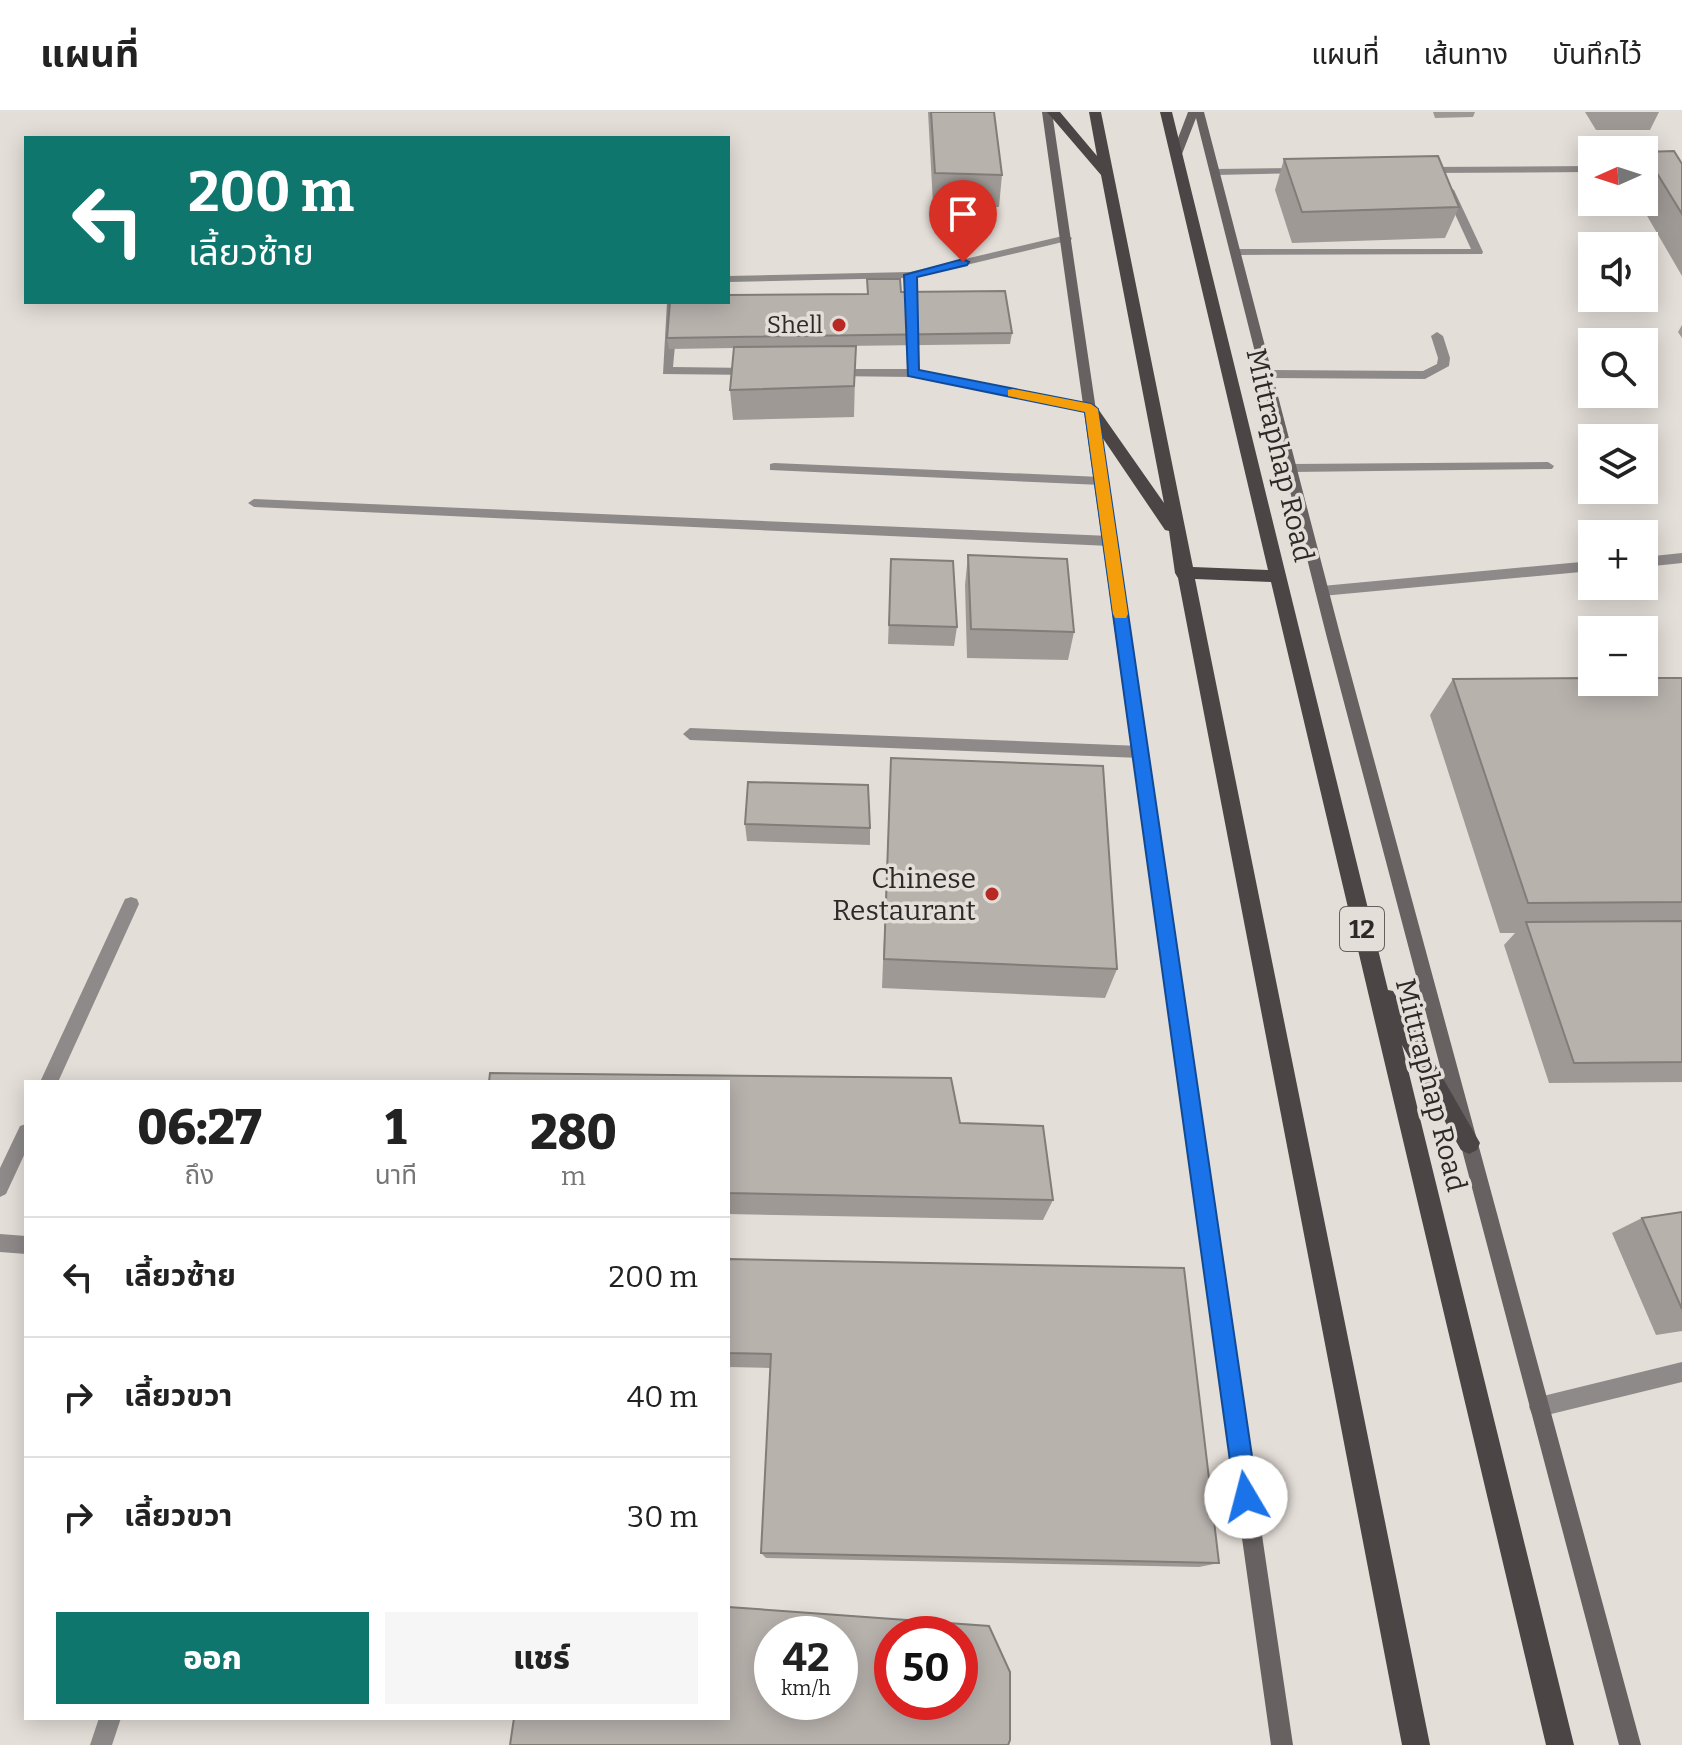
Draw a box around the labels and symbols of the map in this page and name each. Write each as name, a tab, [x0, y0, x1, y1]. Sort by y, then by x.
north arrow	[1578, 136, 1658, 216]
pin	[929, 180, 997, 262]
place label: Shell	[767, 311, 823, 339]
marker: Shell	[830, 316, 848, 334]
street label: Mittraphap Road	[1239, 345, 1321, 565]
place label: Chinese Restaurant	[832, 862, 976, 927]
marker: Chinese Restaurant	[983, 885, 1001, 903]
road number: 12	[1340, 907, 1384, 951]
street label: Mittraphap Road	[1389, 975, 1473, 1195]
position arrow	[1204, 1455, 1288, 1539]
speed limit sign: 50	[874, 1616, 978, 1720]

